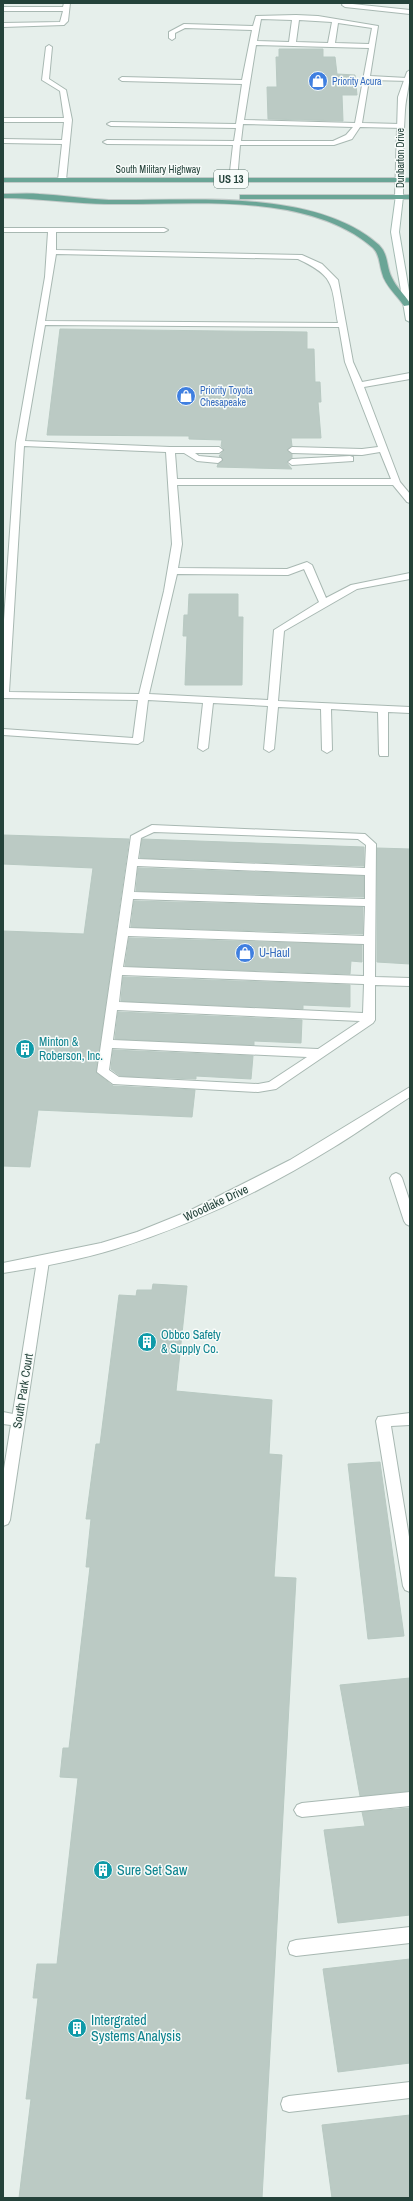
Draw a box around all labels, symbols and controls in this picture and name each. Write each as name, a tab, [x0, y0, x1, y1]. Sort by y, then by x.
shop icon: Priority Acura	[307, 70, 329, 92]
place label: Priority Acura	[332, 75, 382, 88]
street label: Dunbarton Drive	[394, 127, 407, 188]
street label: South Military Highway	[116, 163, 201, 176]
road number: US 13	[214, 170, 248, 188]
place label: Priority Toyota Chesapeake	[200, 384, 253, 409]
shop icon: Priority Toyota Chesapeake	[175, 385, 197, 407]
shop icon: U-Haul	[234, 942, 256, 964]
place label: U-Haul	[259, 945, 290, 961]
place label: Minton & Roberson, Inc.	[39, 1034, 103, 1064]
building icon: Minton & Roberson, Inc.	[14, 1038, 36, 1060]
street label: Woodlake Drive	[181, 1181, 251, 1225]
place label: Obbco Safety & Supply Co.	[161, 1327, 221, 1357]
building icon: Obbco Safety & Supply Co.	[136, 1331, 158, 1353]
street label: South Park Court	[9, 1352, 37, 1430]
building icon: Sure Set Saw	[92, 1859, 114, 1881]
place label: Sure Set Saw	[117, 1861, 188, 1879]
place label: Intergrated Systems Analysis	[91, 2011, 181, 2045]
building icon: Intergrated Systems Analysis	[66, 2017, 88, 2039]

